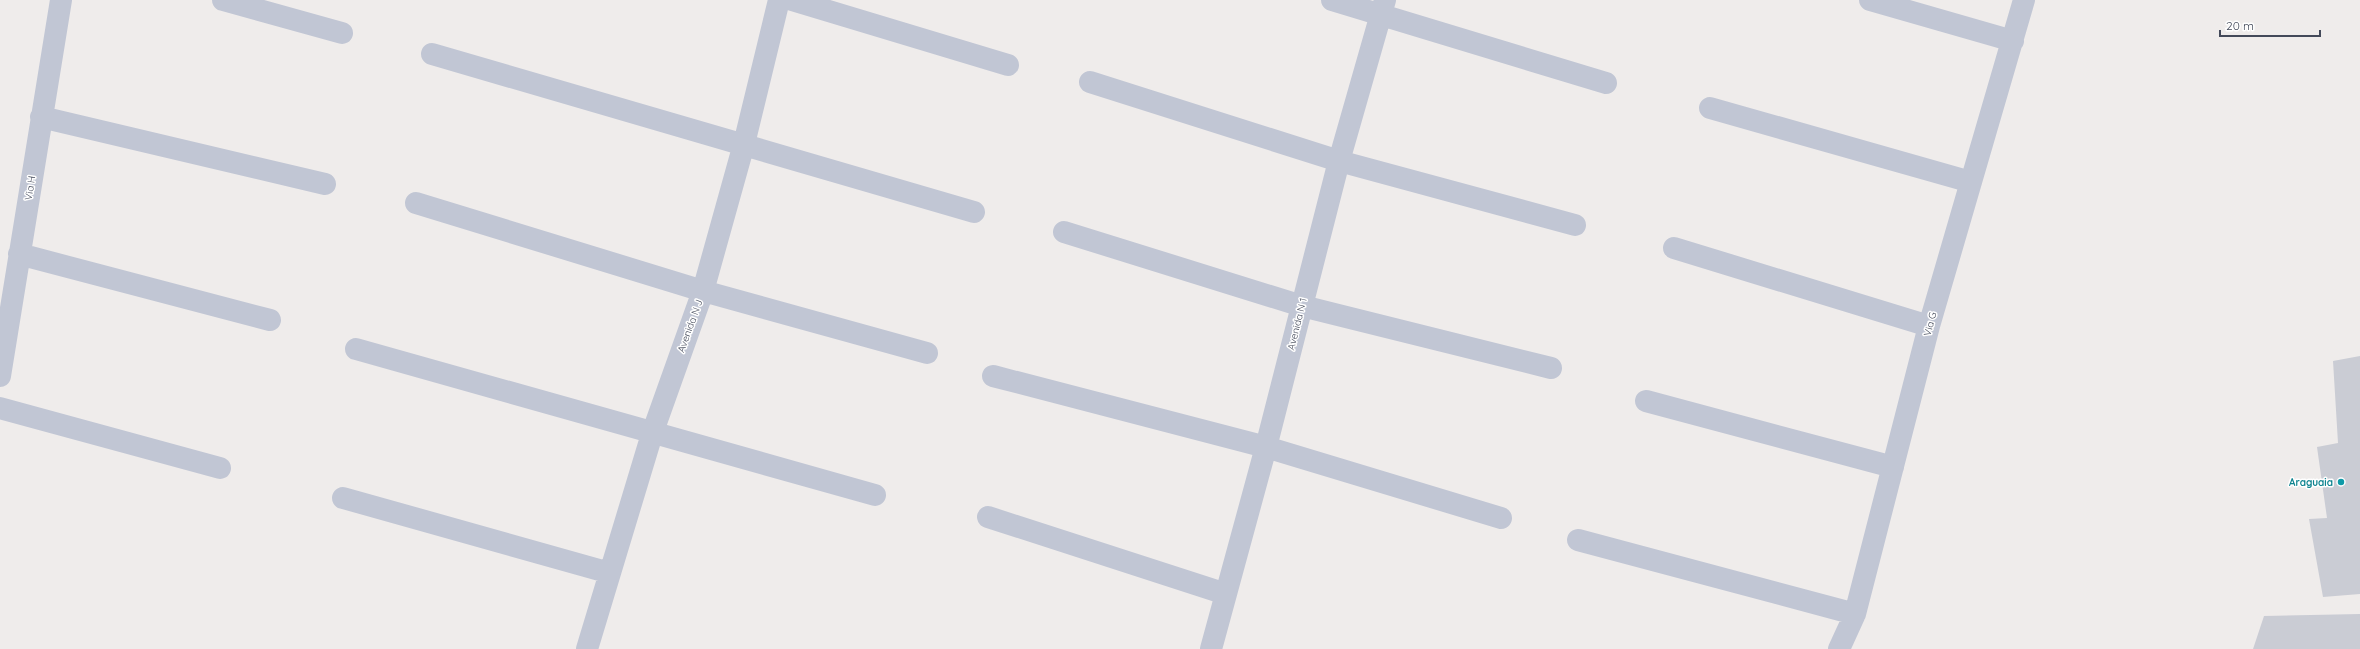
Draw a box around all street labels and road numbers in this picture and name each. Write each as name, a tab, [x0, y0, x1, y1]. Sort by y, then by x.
street label: Via H	[22, 175, 38, 201]
street label: Avenida N 1	[1284, 296, 1310, 352]
street label: Avenida N J	[674, 298, 706, 354]
street label: Via G	[1921, 310, 1939, 338]

